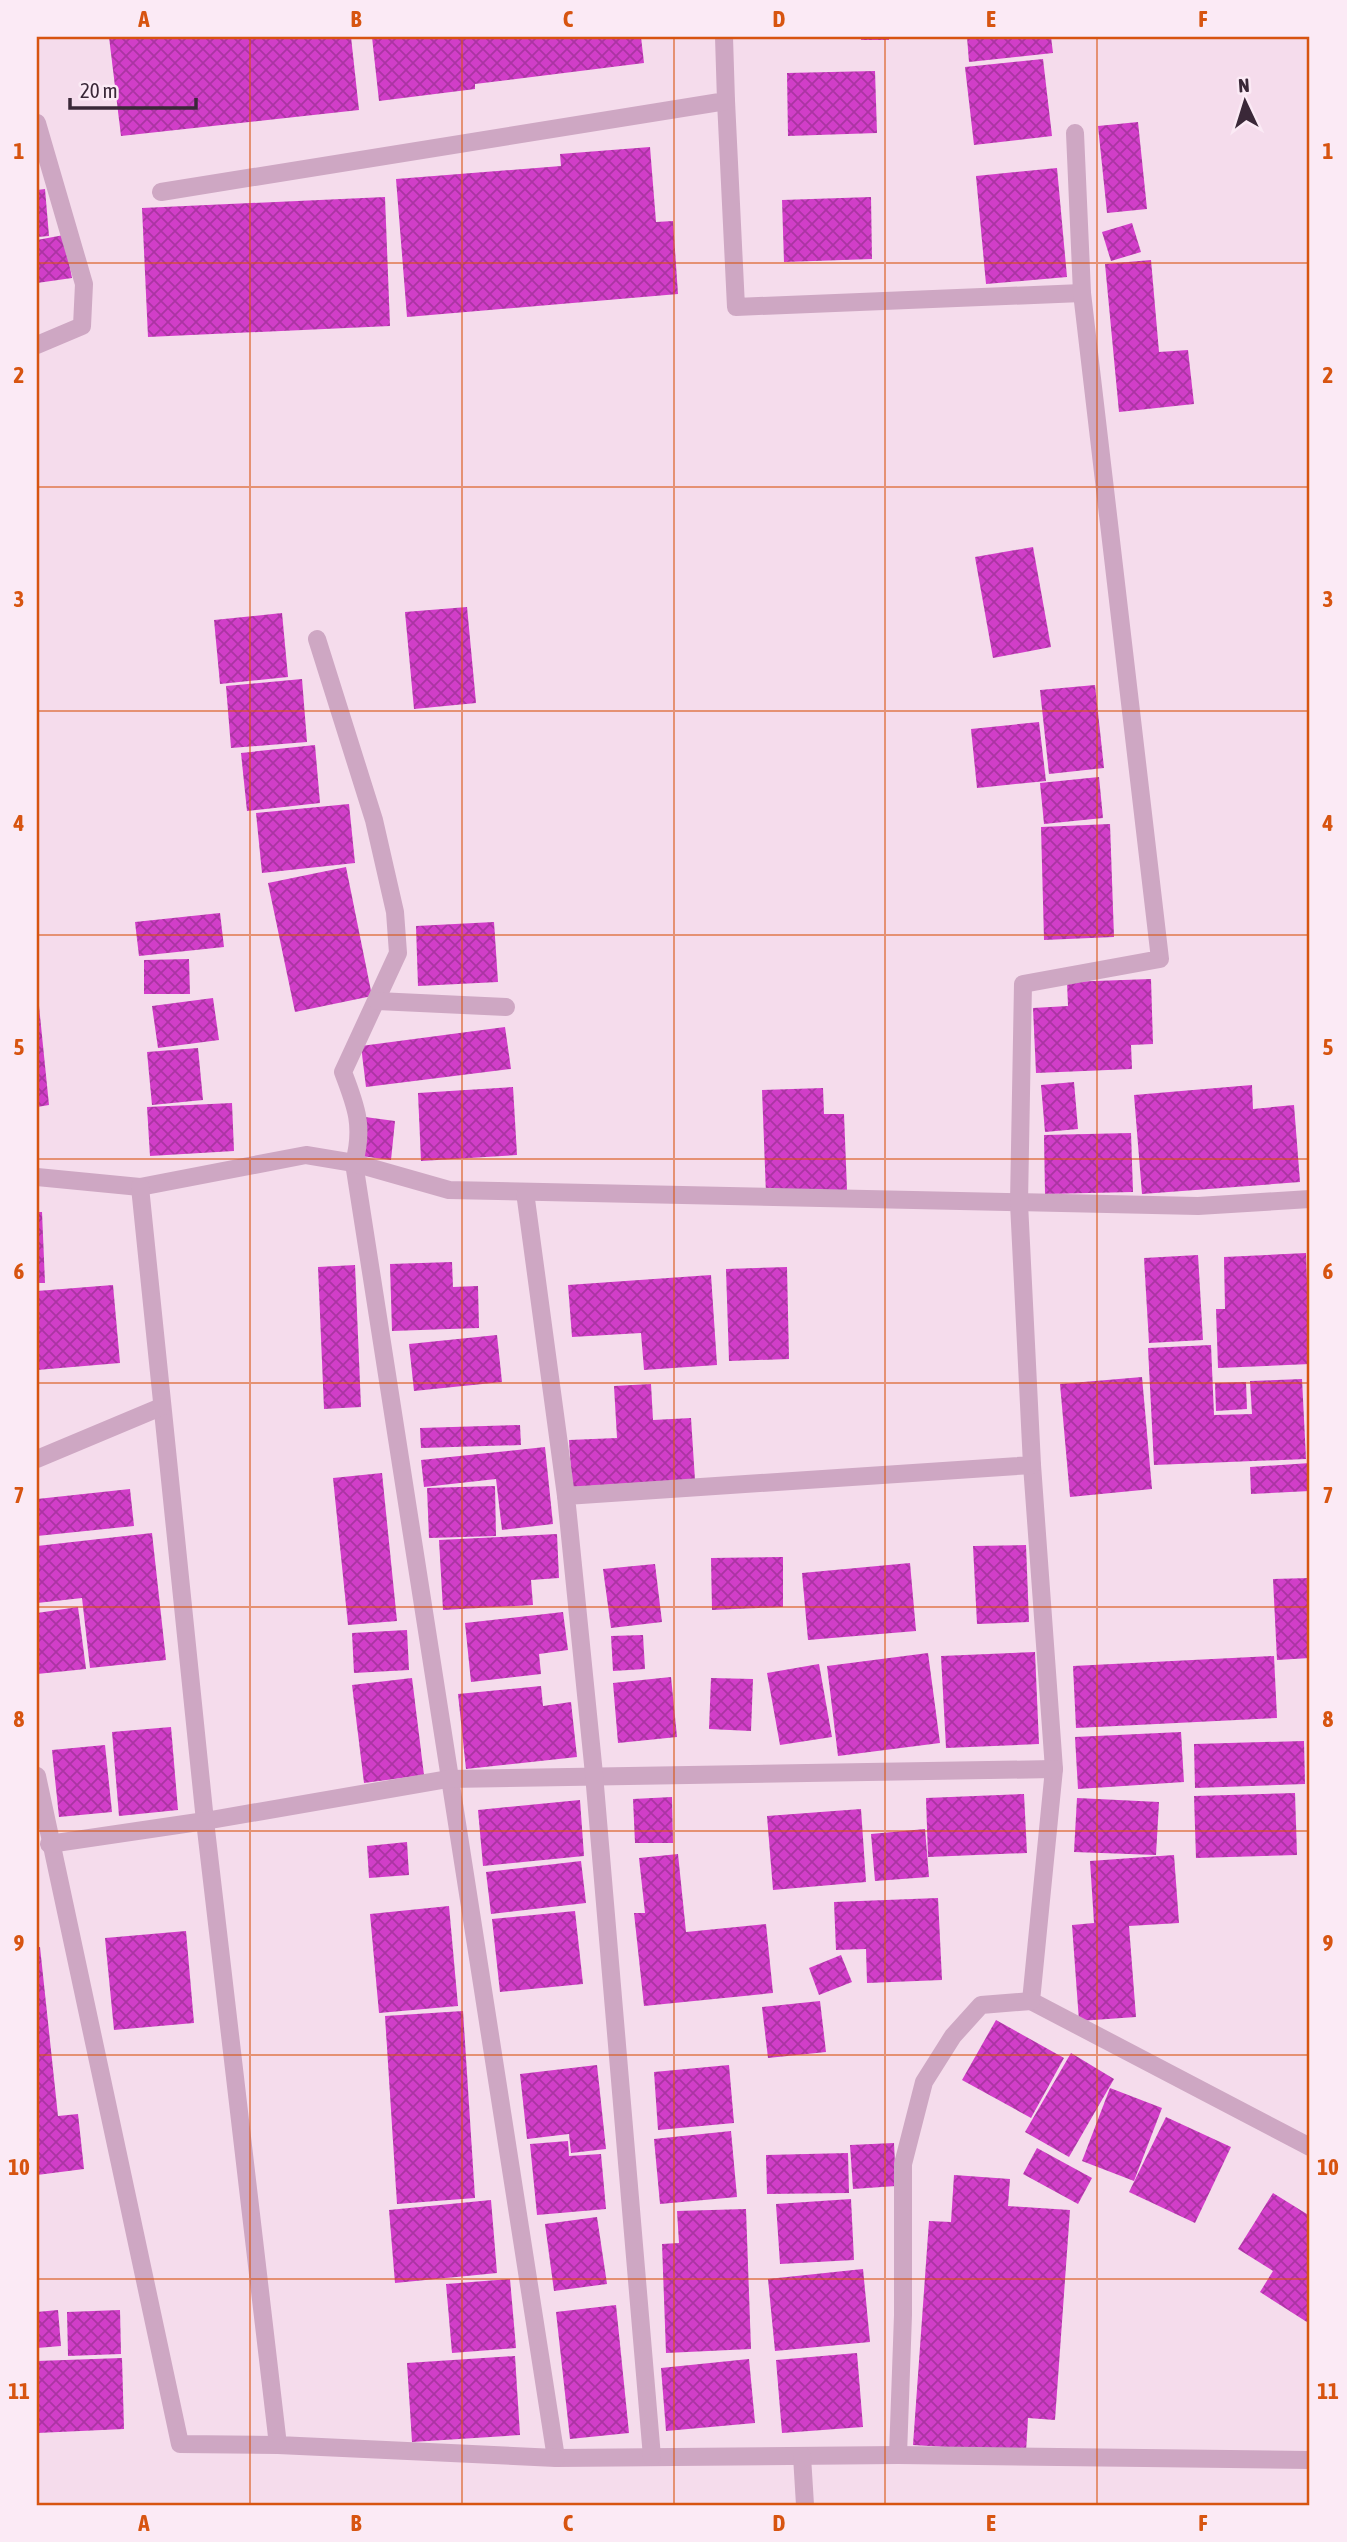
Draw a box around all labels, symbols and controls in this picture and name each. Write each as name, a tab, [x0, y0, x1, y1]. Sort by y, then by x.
text: A	[137, 6, 150, 32]
text: B	[351, 6, 362, 32]
text: C	[563, 6, 574, 32]
text: D	[773, 6, 786, 32]
text: E	[986, 6, 996, 32]
text: F	[1198, 6, 1208, 32]
scale bar	[70, 66, 196, 110]
north arrow	[1210, 66, 1280, 136]
text: N	[1237, 74, 1250, 96]
text: 20 m	[80, 78, 118, 102]
text: 1	[14, 138, 25, 164]
text: 1	[1323, 138, 1334, 164]
text: 2	[14, 362, 24, 388]
text: 2	[1323, 362, 1333, 388]
text: 3	[14, 586, 24, 612]
text: 3	[1323, 586, 1333, 612]
text: 4	[13, 810, 25, 836]
text: 4	[1322, 810, 1334, 836]
text: 5	[14, 1034, 25, 1060]
text: 5	[1323, 1034, 1334, 1060]
text: 6	[14, 1258, 25, 1284]
text: 6	[1323, 1258, 1334, 1284]
text: 7	[14, 1482, 24, 1508]
text: 7	[1323, 1482, 1333, 1508]
text: 8	[14, 1706, 25, 1732]
text: 8	[1323, 1706, 1334, 1732]
text: 9	[14, 1930, 25, 1956]
text: 9	[1323, 1930, 1334, 1956]
text: 10	[8, 2154, 30, 2180]
text: 10	[1317, 2154, 1339, 2180]
text: 11	[8, 2378, 30, 2404]
text: 11	[1317, 2378, 1339, 2404]
text: A	[137, 2510, 150, 2536]
text: B	[351, 2510, 362, 2536]
text: C	[563, 2510, 574, 2536]
text: D	[773, 2510, 786, 2536]
text: E	[986, 2510, 996, 2536]
text: F	[1198, 2510, 1208, 2536]

